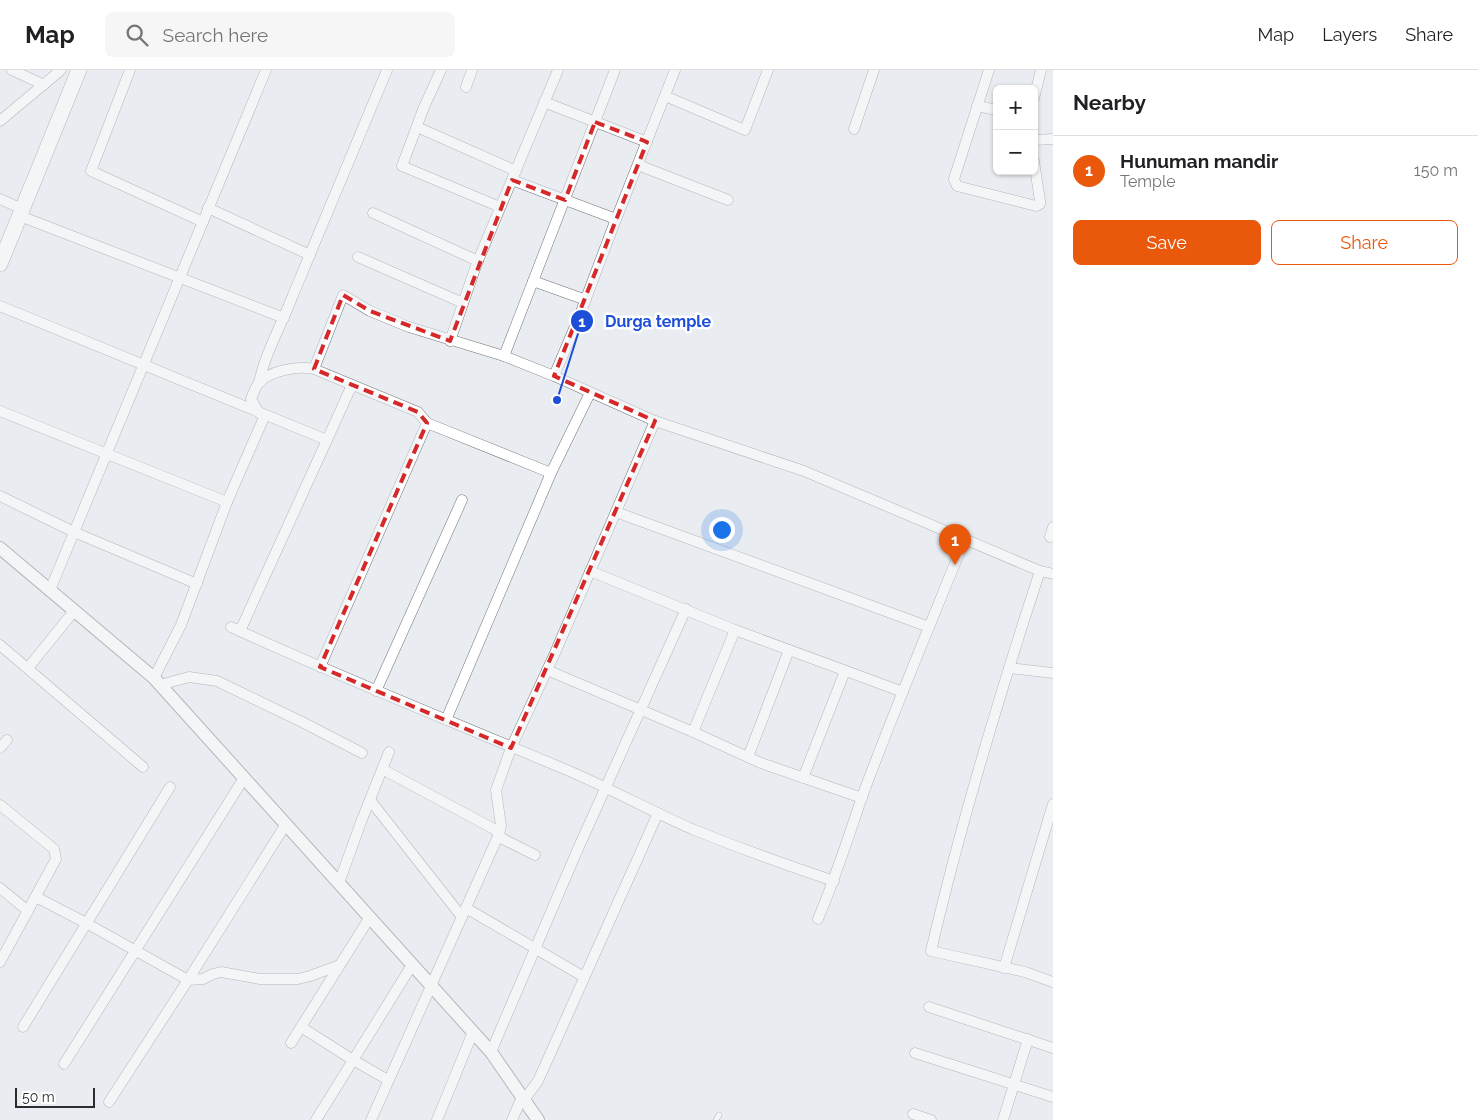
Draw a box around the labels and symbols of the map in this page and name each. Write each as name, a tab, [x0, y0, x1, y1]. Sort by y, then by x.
callout: Durga temple	[570, 306, 721, 337]
text: Durga temple	[605, 312, 711, 331]
text: 1	[578, 313, 586, 331]
your location	[709, 517, 735, 543]
pin: 1	[939, 524, 971, 565]
scale bar	[15, 1085, 95, 1108]

